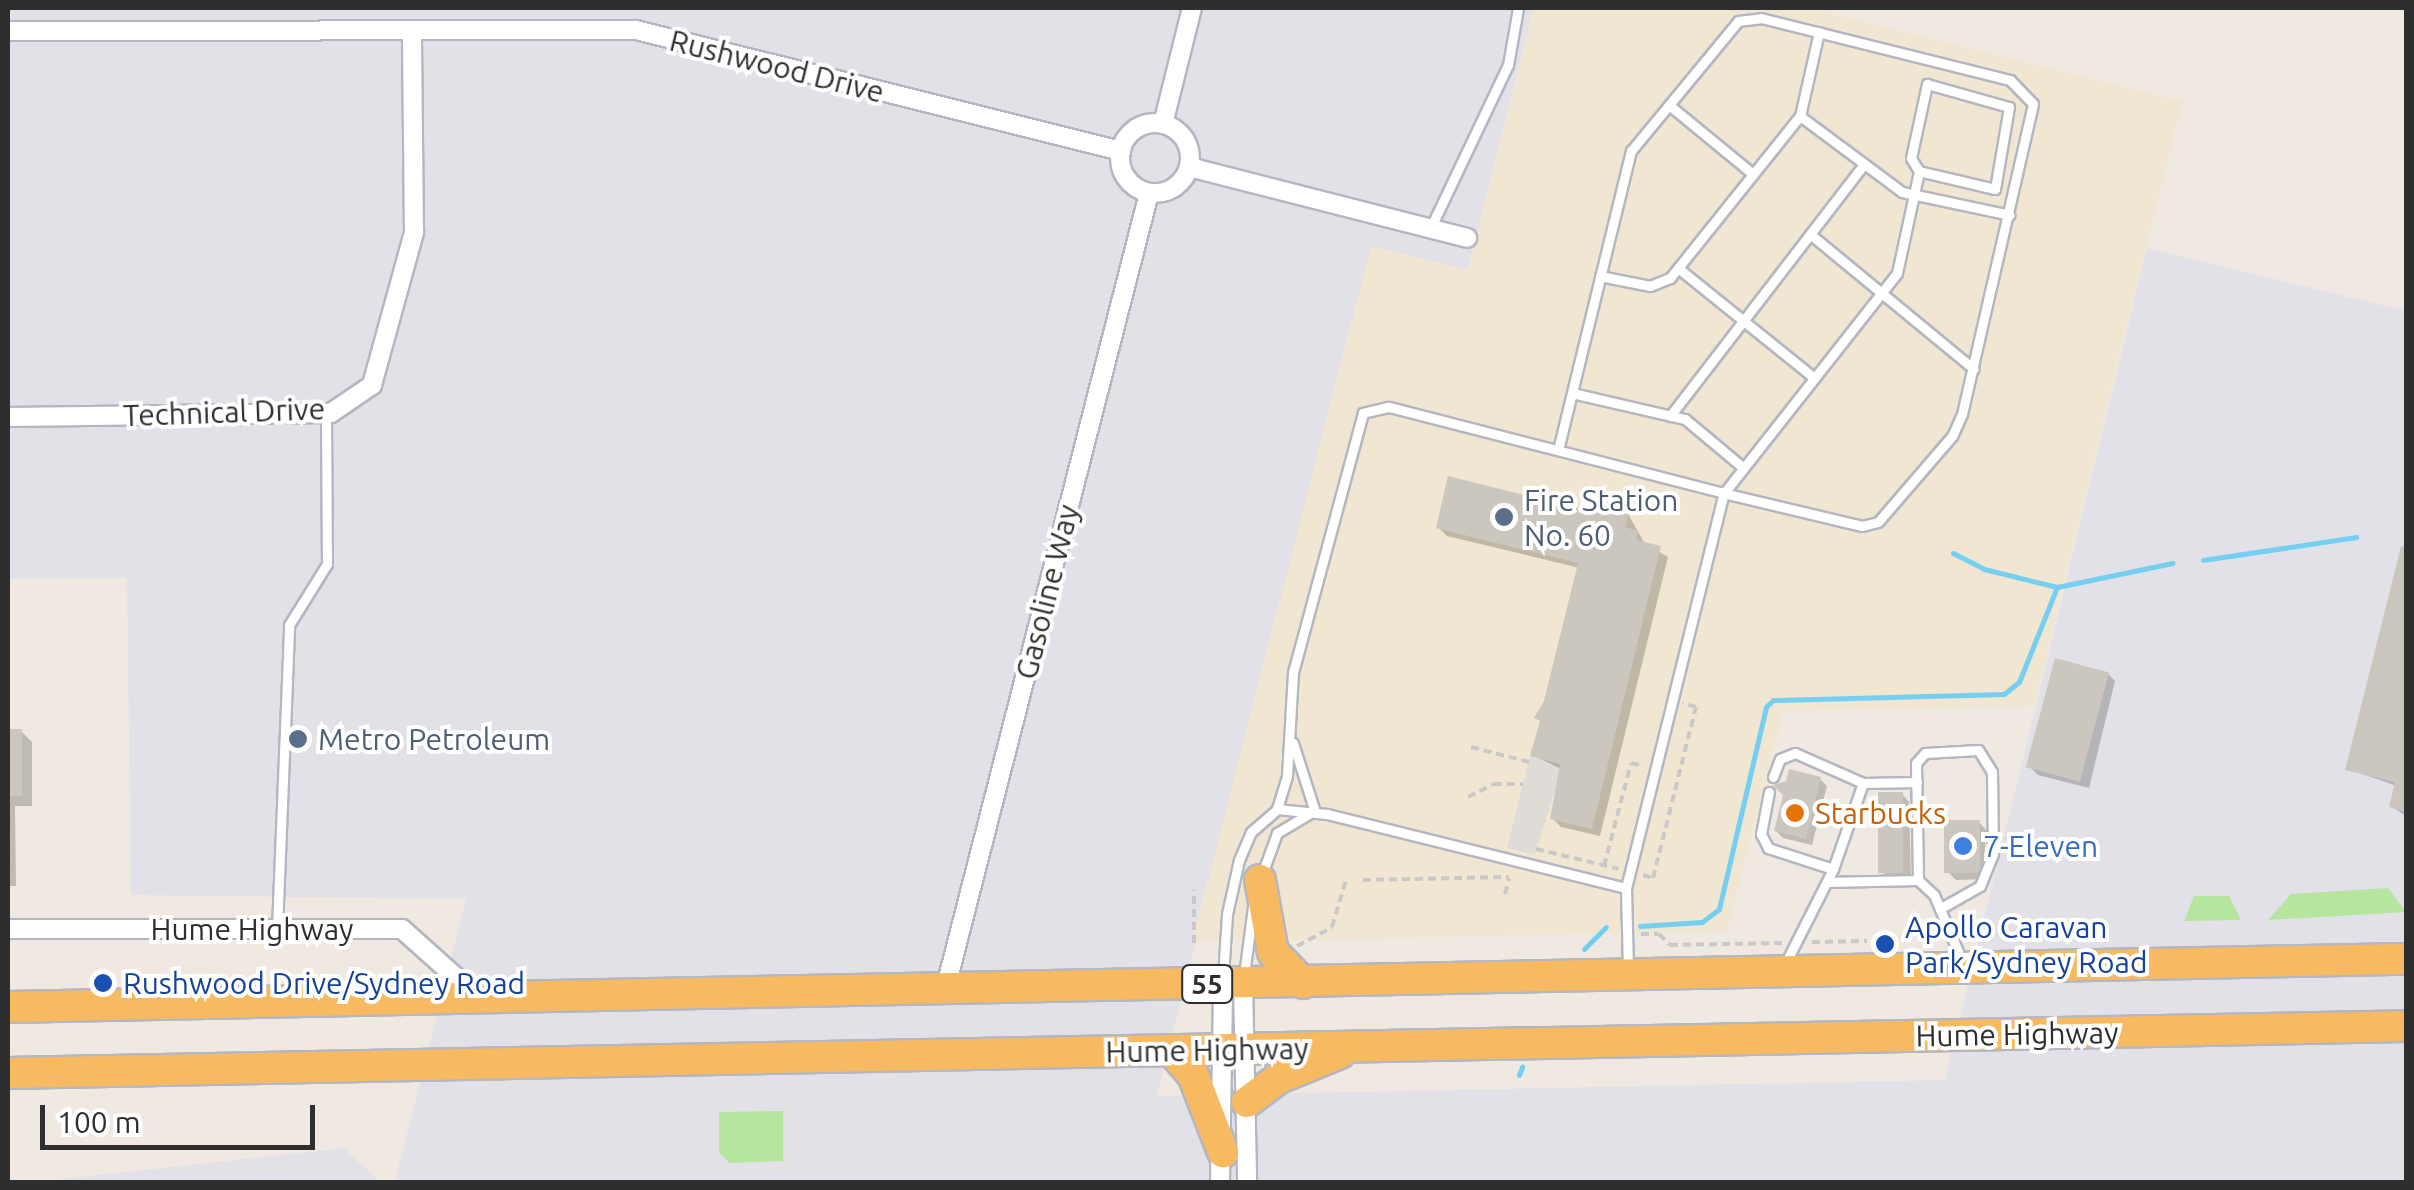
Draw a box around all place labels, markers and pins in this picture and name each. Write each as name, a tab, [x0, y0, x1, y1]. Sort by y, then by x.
place label: Fire Station No. 60	[1524, 482, 1678, 552]
marker: Fire Station No. 60	[1493, 506, 1515, 528]
place label: Metro Petroleum	[318, 721, 550, 757]
marker: Metro Petroleum	[287, 728, 309, 750]
place label: Starbucks	[1815, 795, 1946, 831]
marker: Starbucks	[1784, 802, 1806, 824]
place label: 7-Eleven	[1983, 828, 2098, 864]
marker: 7-Eleven	[1952, 835, 1974, 857]
place label: Apollo Caravan Park/Sydney Road	[1905, 909, 2147, 980]
marker: Apollo Caravan Park/Sydney Road	[1874, 933, 1896, 955]
place label: Rushwood Drive/Sydney Road	[123, 965, 525, 1001]
marker: Rushwood Drive/Sydney Road	[92, 972, 114, 994]

